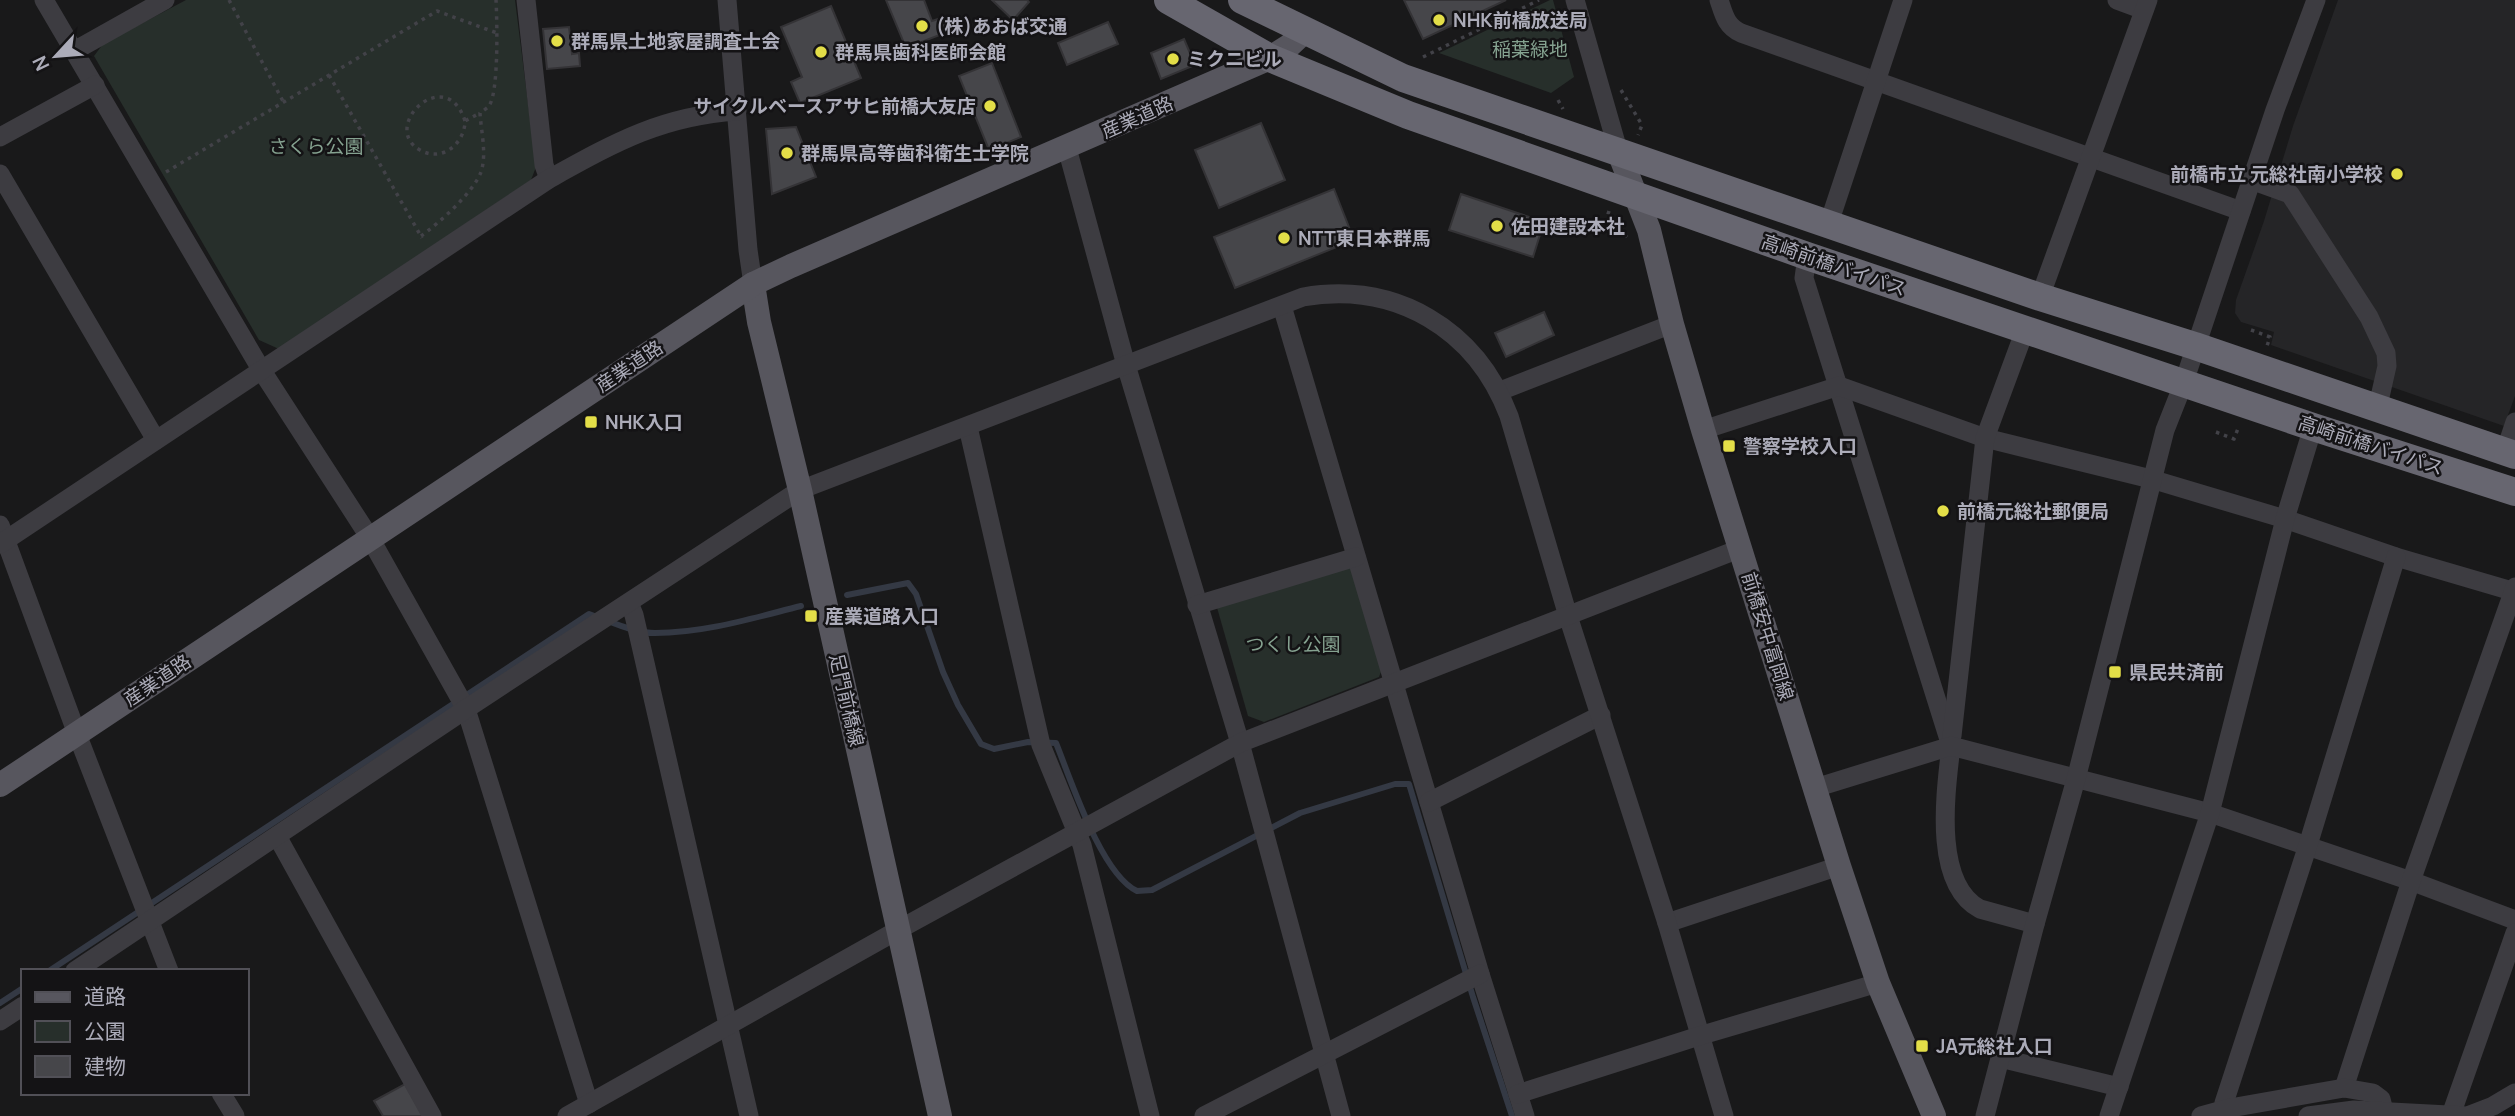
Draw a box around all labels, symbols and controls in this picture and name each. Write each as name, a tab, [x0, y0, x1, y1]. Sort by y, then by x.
place label: NHK前橋放送局	[1453, 7, 1588, 33]
marker: NHK前橋放送局	[1431, 12, 1447, 28]
place label: (株)あおば交通	[936, 13, 1067, 39]
marker: (株)あおば交通	[914, 18, 930, 34]
north arrow	[21, 21, 91, 91]
place label: 群馬県土地家屋調査士会	[571, 28, 780, 54]
marker: 群馬県土地家屋調査士会	[549, 33, 565, 49]
park label: 稲葉緑地	[1492, 36, 1568, 62]
place label: 群馬県歯科医師会館	[835, 39, 1006, 65]
marker: 群馬県歯科医師会館	[813, 44, 829, 60]
place label: ミクニビル	[1187, 46, 1282, 72]
marker: ミクニビル	[1165, 51, 1181, 67]
text: N	[26, 52, 55, 75]
street label: 産業道路	[1097, 90, 1177, 144]
place label: サイクルベースアサヒ前橋大友店	[693, 93, 976, 119]
marker: サイクルベースアサヒ前橋大友店	[982, 98, 998, 114]
park label: さくら公園	[268, 133, 364, 159]
place label: 群馬県高等歯科衛生士学院	[801, 140, 1029, 166]
marker: 群馬県高等歯科衛生士学院	[779, 145, 795, 161]
place label: 前橋市立 元総社南小学校	[2170, 161, 2383, 187]
marker: 前橋市立 元総社南小学校	[2389, 166, 2405, 182]
place label: 佐田建設本社	[1511, 213, 1625, 239]
marker: 佐田建設本社	[1489, 218, 1505, 234]
place label: NTT東日本群馬	[1298, 225, 1431, 251]
street label: 高崎前橋バイパス	[1758, 228, 1910, 302]
marker: NTT東日本群馬	[1276, 230, 1292, 246]
street label: 産業道路	[590, 334, 668, 398]
place label: NHK入口	[605, 409, 683, 435]
street label: 高崎前橋バイパス	[2295, 409, 2447, 481]
marker: NHK入口	[583, 414, 599, 430]
place label: 警察学校入口	[1743, 433, 1857, 459]
marker: 警察学校入口	[1721, 438, 1737, 454]
place label: 前橋元総社郵便局	[1957, 498, 2109, 524]
marker: 前橋元総社郵便局	[1935, 503, 1951, 519]
street label: 前橋安中富岡線	[1736, 569, 1800, 703]
place label: 産業道路入口	[825, 603, 939, 629]
marker: 産業道路入口	[803, 608, 819, 624]
park label: つくし公園	[1245, 631, 1341, 657]
street label: 産業道路	[118, 648, 196, 712]
street label: 足門前橋線	[824, 651, 870, 749]
place label: 県民共済前	[2129, 659, 2224, 685]
marker: 県民共済前	[2107, 664, 2123, 680]
legend	[21, 969, 248, 1095]
text: 道路	[84, 982, 126, 1010]
text: 公園	[84, 1017, 126, 1045]
place label: JA元総社入口	[1936, 1033, 2053, 1059]
marker: JA元総社入口	[1914, 1038, 1930, 1054]
text: 建物	[84, 1052, 126, 1080]

